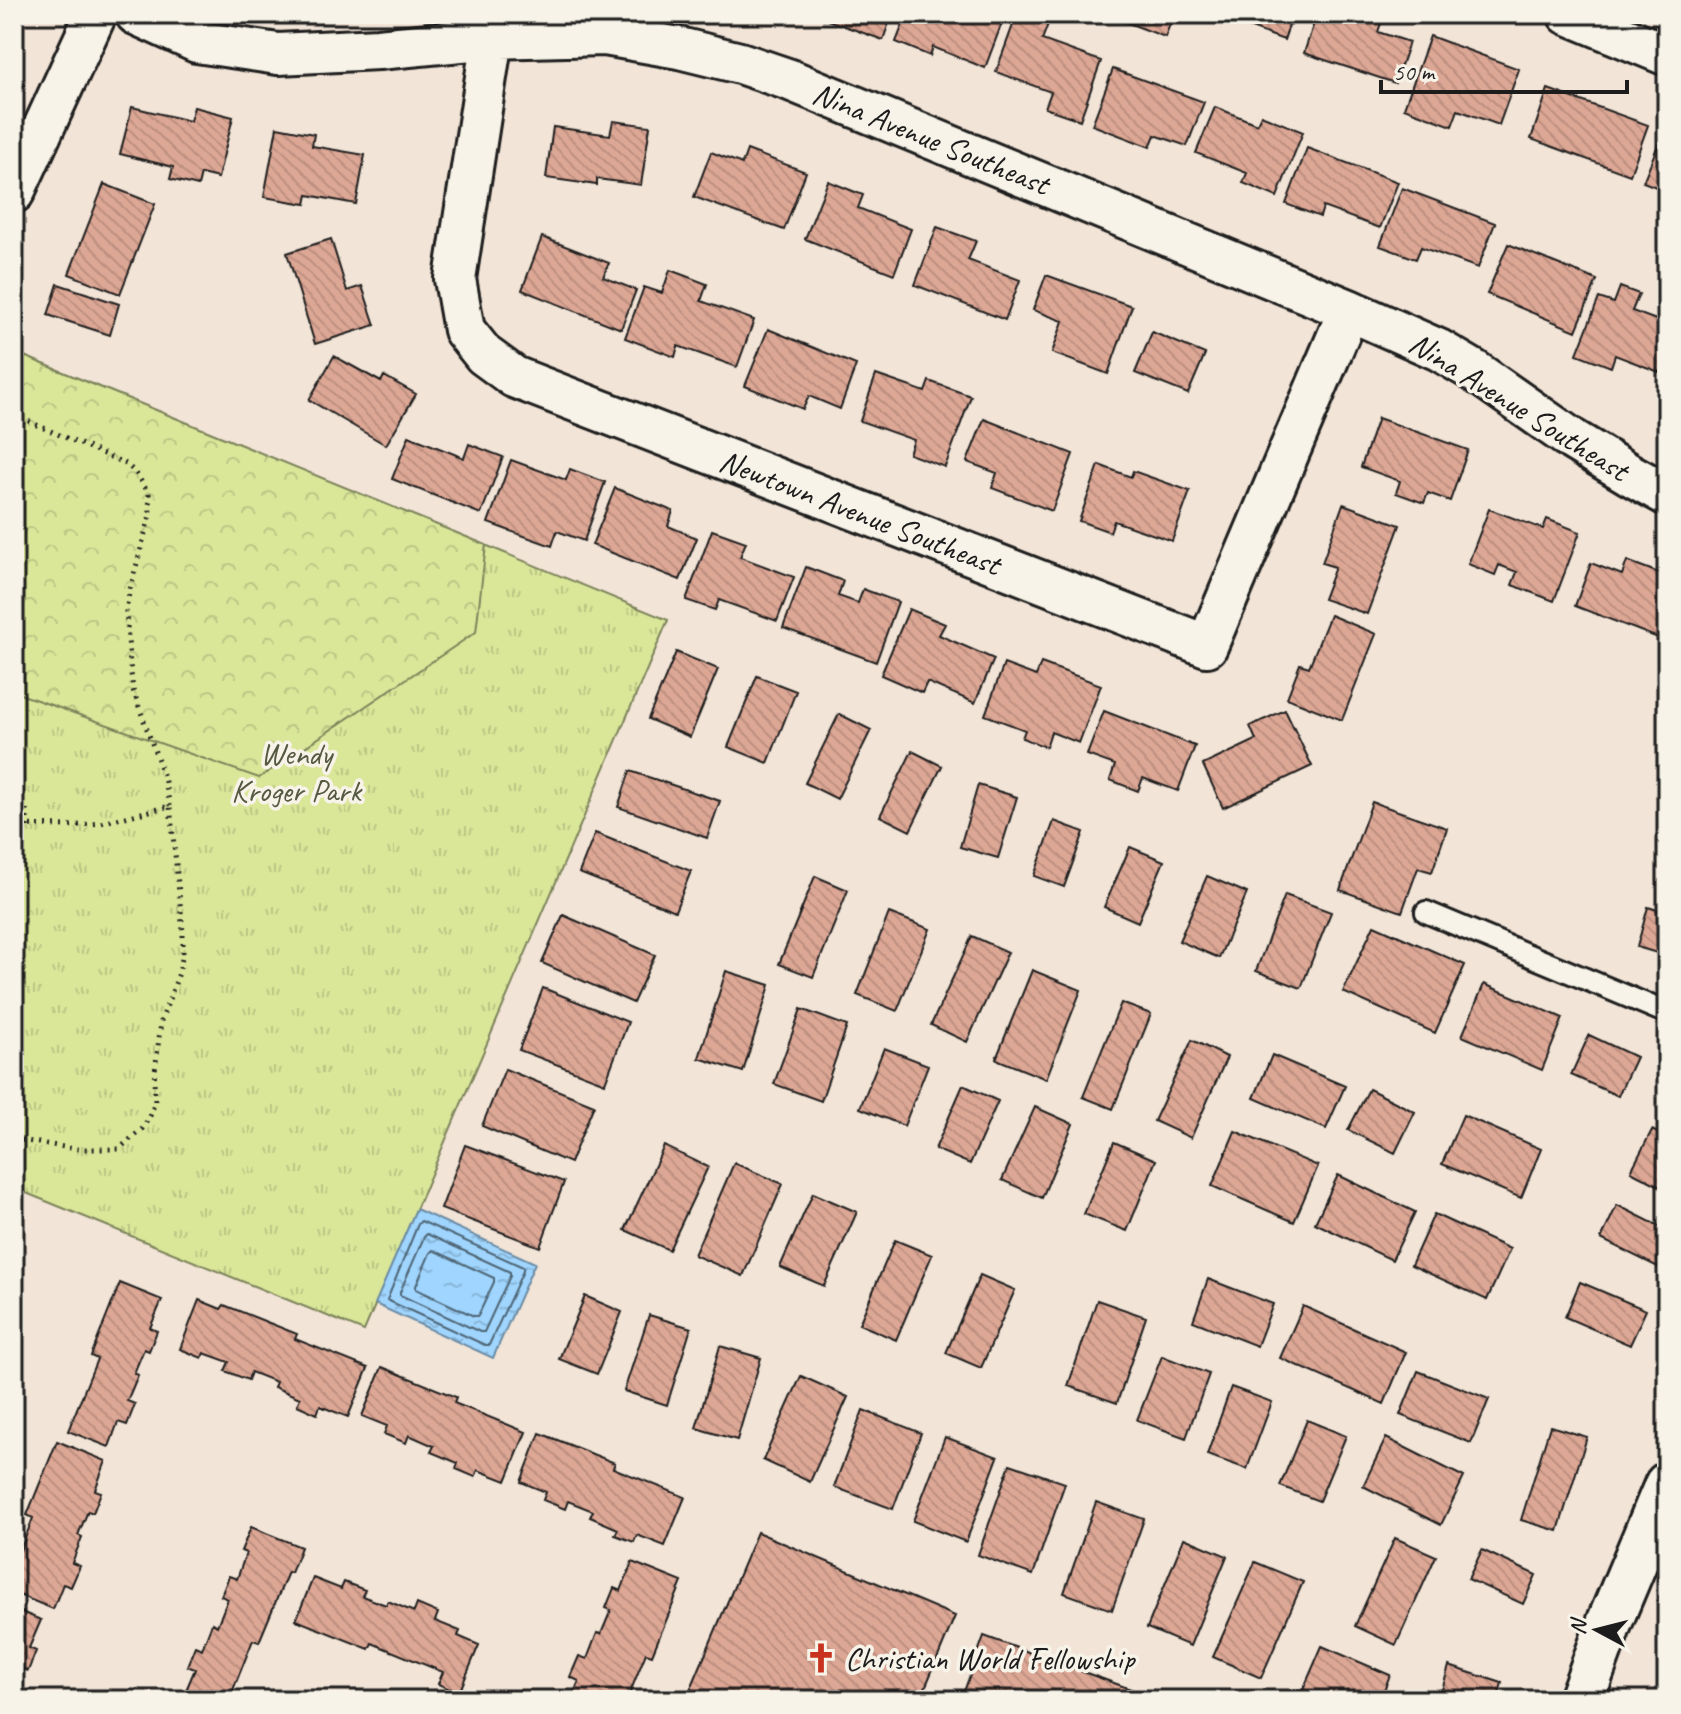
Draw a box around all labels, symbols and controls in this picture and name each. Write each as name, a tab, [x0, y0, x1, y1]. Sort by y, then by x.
scale bar	[1381, 44, 1627, 94]
text: 50 m	[1393, 57, 1436, 87]
street label: Nina Avenue Southeast	[807, 72, 1058, 206]
street label: Nina Avenue Southeast	[1401, 323, 1639, 492]
street label: Newtown Avenue Southeast	[714, 440, 1009, 586]
park label: Wendy Kroger Park	[231, 733, 363, 811]
north arrow	[1557, 1590, 1637, 1670]
text: N	[1563, 1616, 1593, 1636]
place label: Christian World Fellowship	[845, 1638, 1136, 1679]
church icon: Christian World Fellowship	[804, 1641, 838, 1675]

